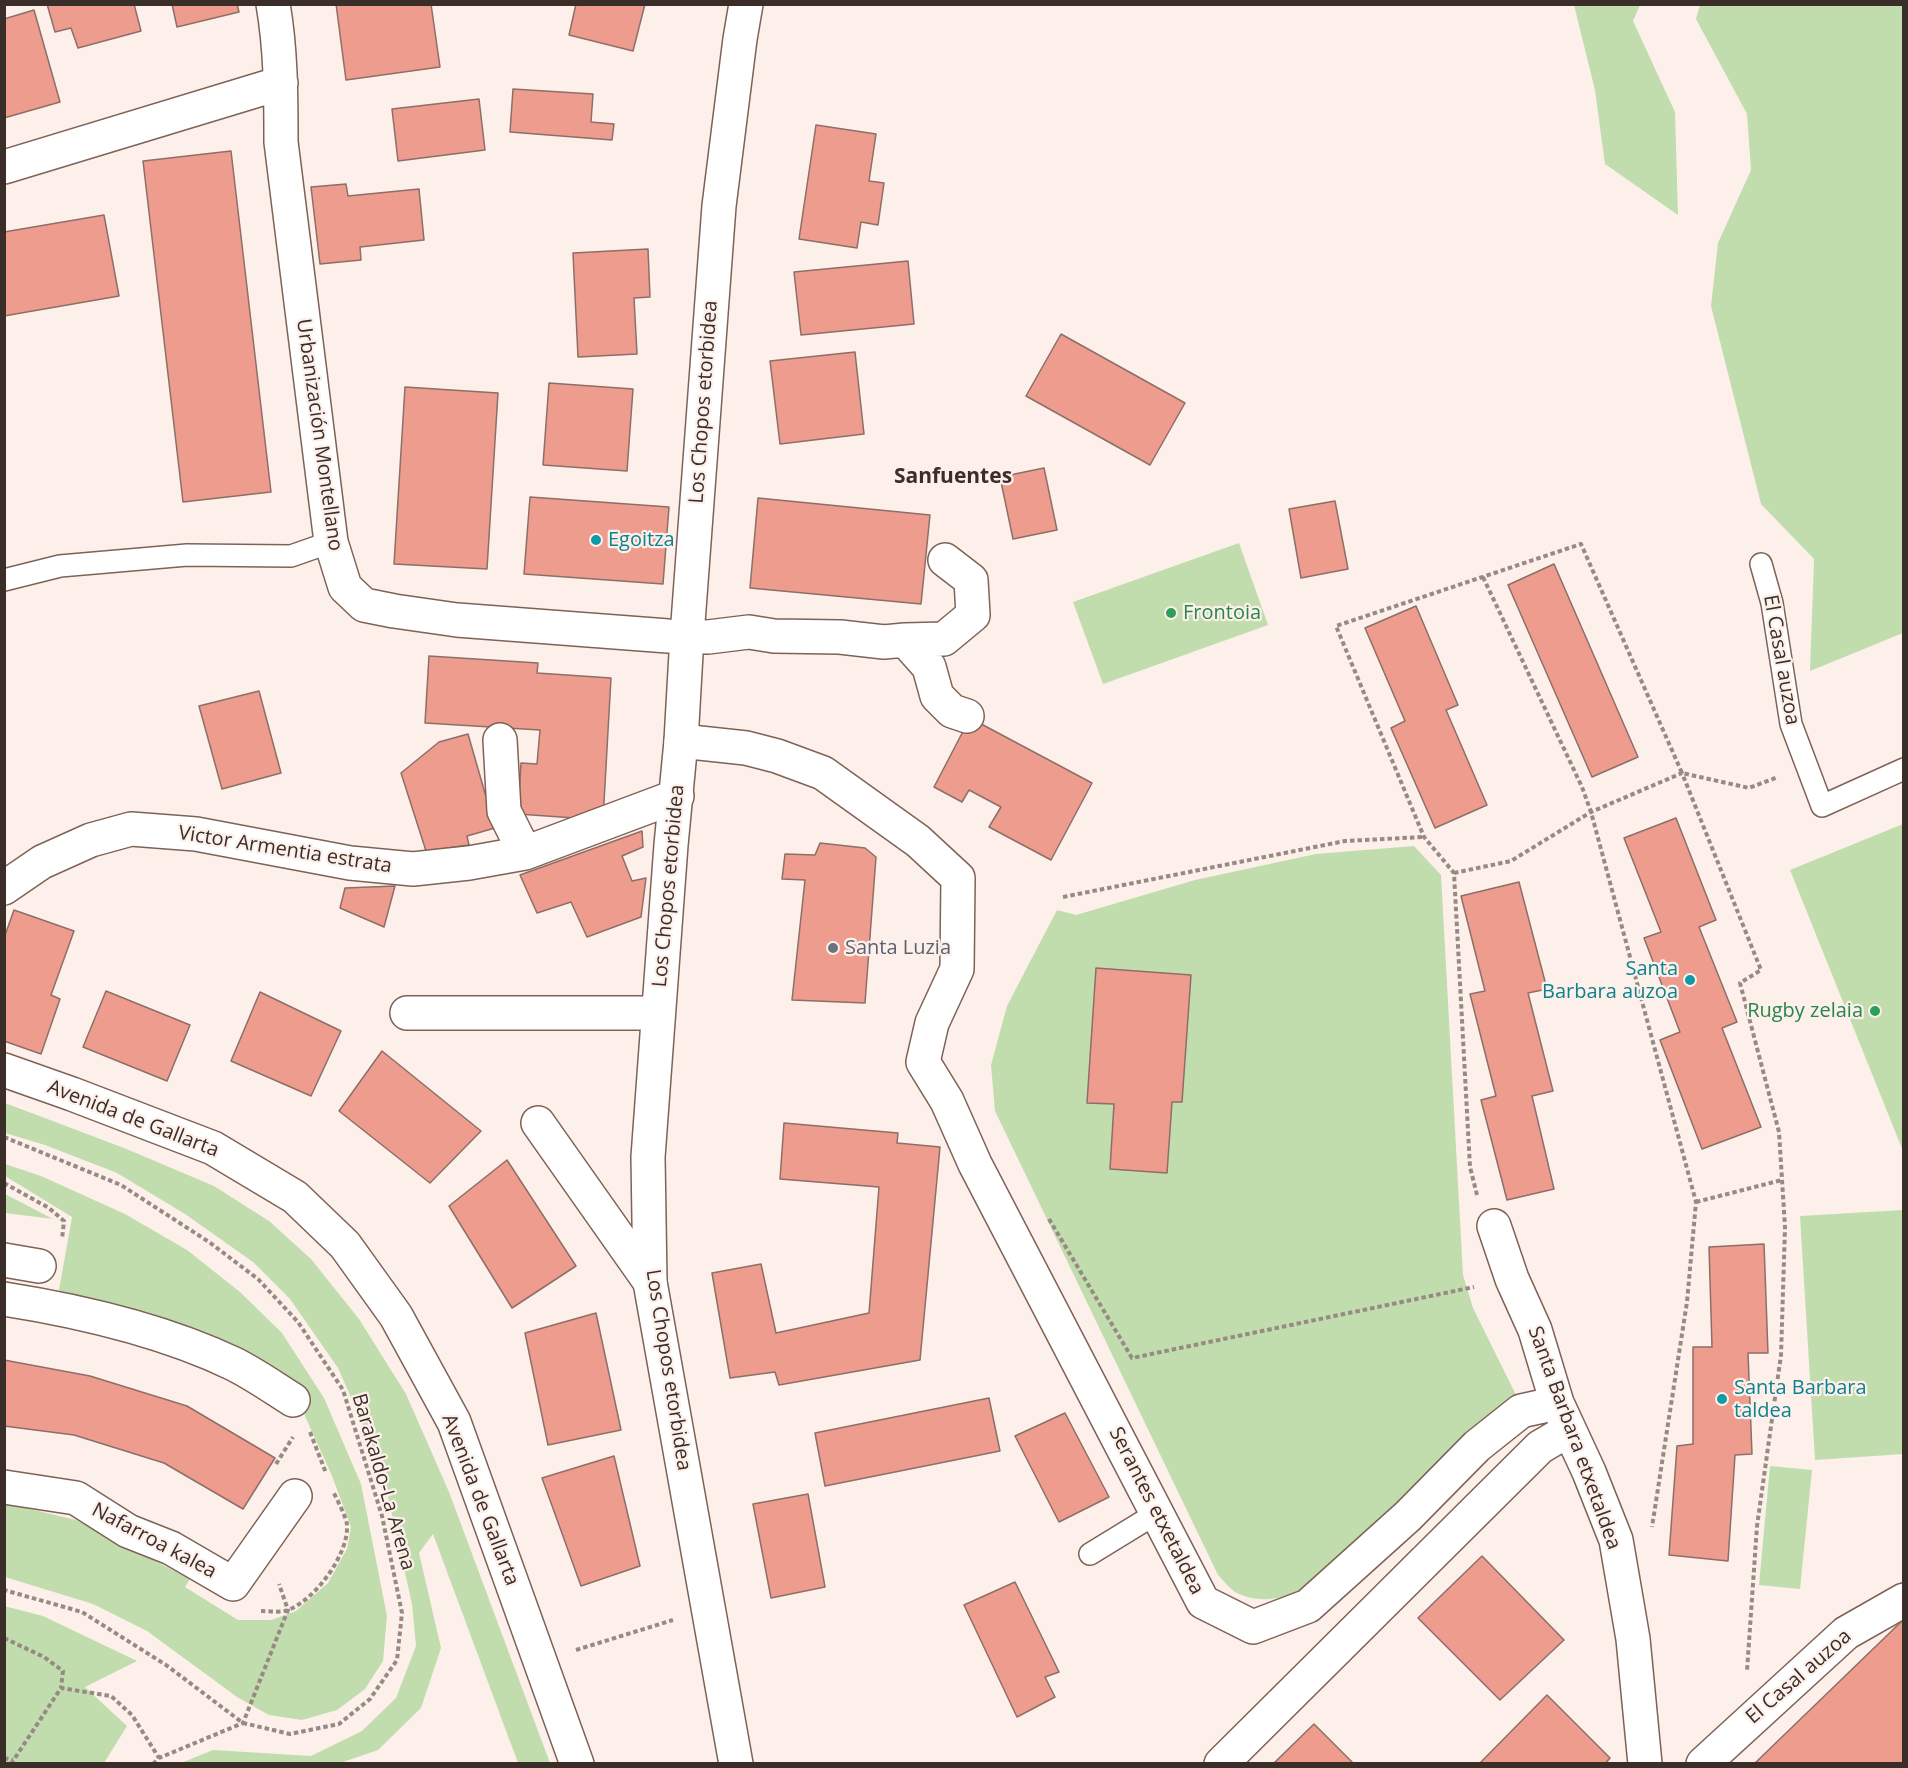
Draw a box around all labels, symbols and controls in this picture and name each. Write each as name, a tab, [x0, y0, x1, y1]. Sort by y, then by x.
street label: Los Chopos etorbidea	[685, 300, 723, 504]
street label: Urbanización Montellano	[291, 317, 347, 553]
district label: Sanfuentes	[894, 464, 1012, 490]
place label: Egoitza	[608, 528, 675, 552]
marker: Egoitza	[589, 533, 603, 547]
street label: El Casal auzoa	[1758, 593, 1804, 727]
place label: Frontoia	[1183, 601, 1261, 625]
marker: Frontoia	[1164, 606, 1178, 620]
street label: Los Chopos etorbidea	[648, 784, 690, 988]
street label: Victor Armentia estrata	[177, 821, 393, 879]
place label: Santa Luzia	[845, 936, 951, 960]
marker: Santa Luzia	[826, 941, 840, 955]
place label: Santa Barbara auzoa	[1542, 957, 1678, 1004]
marker: Santa Barbara auzoa	[1683, 973, 1697, 987]
place label: Rugby zelaia	[1747, 999, 1863, 1023]
marker: Rugby zelaia	[1868, 1004, 1882, 1018]
street label: Avenida de Gallarta	[44, 1075, 222, 1163]
street label: Los Chopos etorbidea	[640, 1268, 696, 1472]
street label: Santa Barbara etxetaldea	[1522, 1323, 1626, 1553]
place label: Santa Barbara taldea	[1734, 1376, 1867, 1423]
street label: Barakaldo-La Arena	[346, 1391, 420, 1573]
marker: Santa Barbara taldea	[1715, 1392, 1729, 1406]
street label: Avenida de Gallarta	[436, 1411, 524, 1589]
street label: Serantes etxetaldea	[1103, 1423, 1209, 1599]
street label: Nafarroa kalea	[88, 1498, 220, 1584]
street label: El Casal auzoa	[1741, 1625, 1857, 1729]

